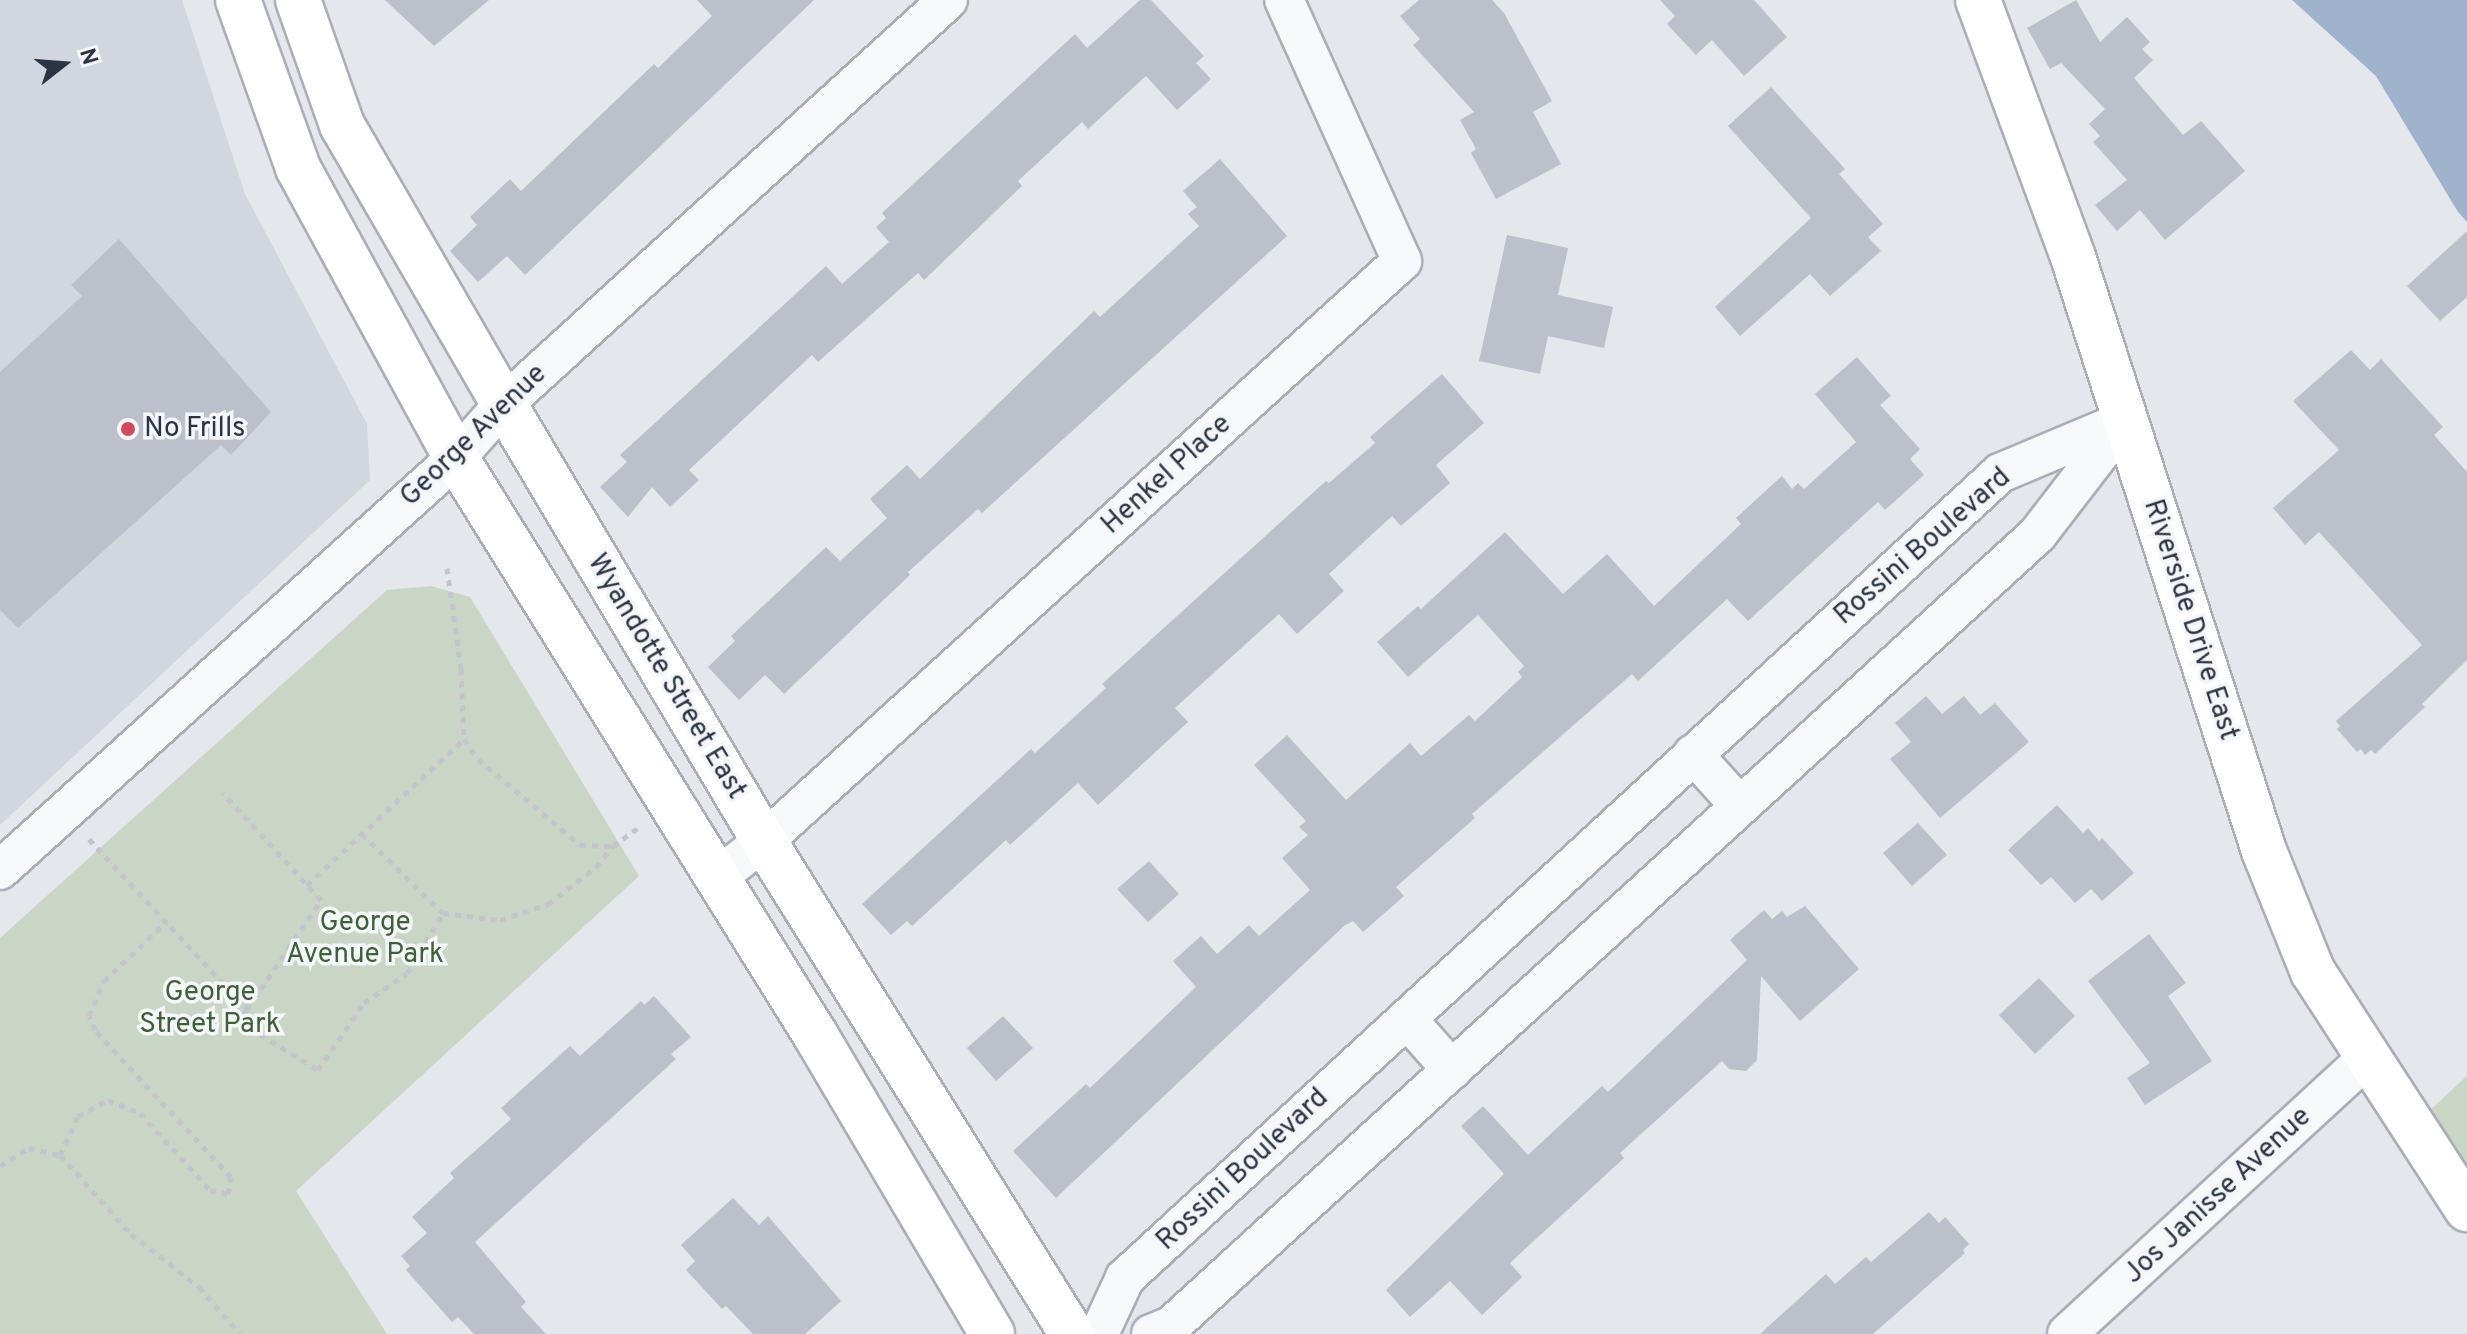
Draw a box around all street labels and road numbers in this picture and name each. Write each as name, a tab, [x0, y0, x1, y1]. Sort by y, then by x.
street label: George Avenue	[393, 357, 555, 515]
street label: Henkel Place	[1095, 408, 1239, 542]
street label: Rossini Boulevard	[1828, 461, 2018, 633]
street label: Riverside Drive East	[2135, 495, 2245, 745]
street label: Wyandotte Street East	[579, 548, 753, 806]
street label: Rossini Boulevard	[1150, 1082, 1336, 1258]
street label: Jos Janisse Avenue	[2117, 1100, 2319, 1292]

